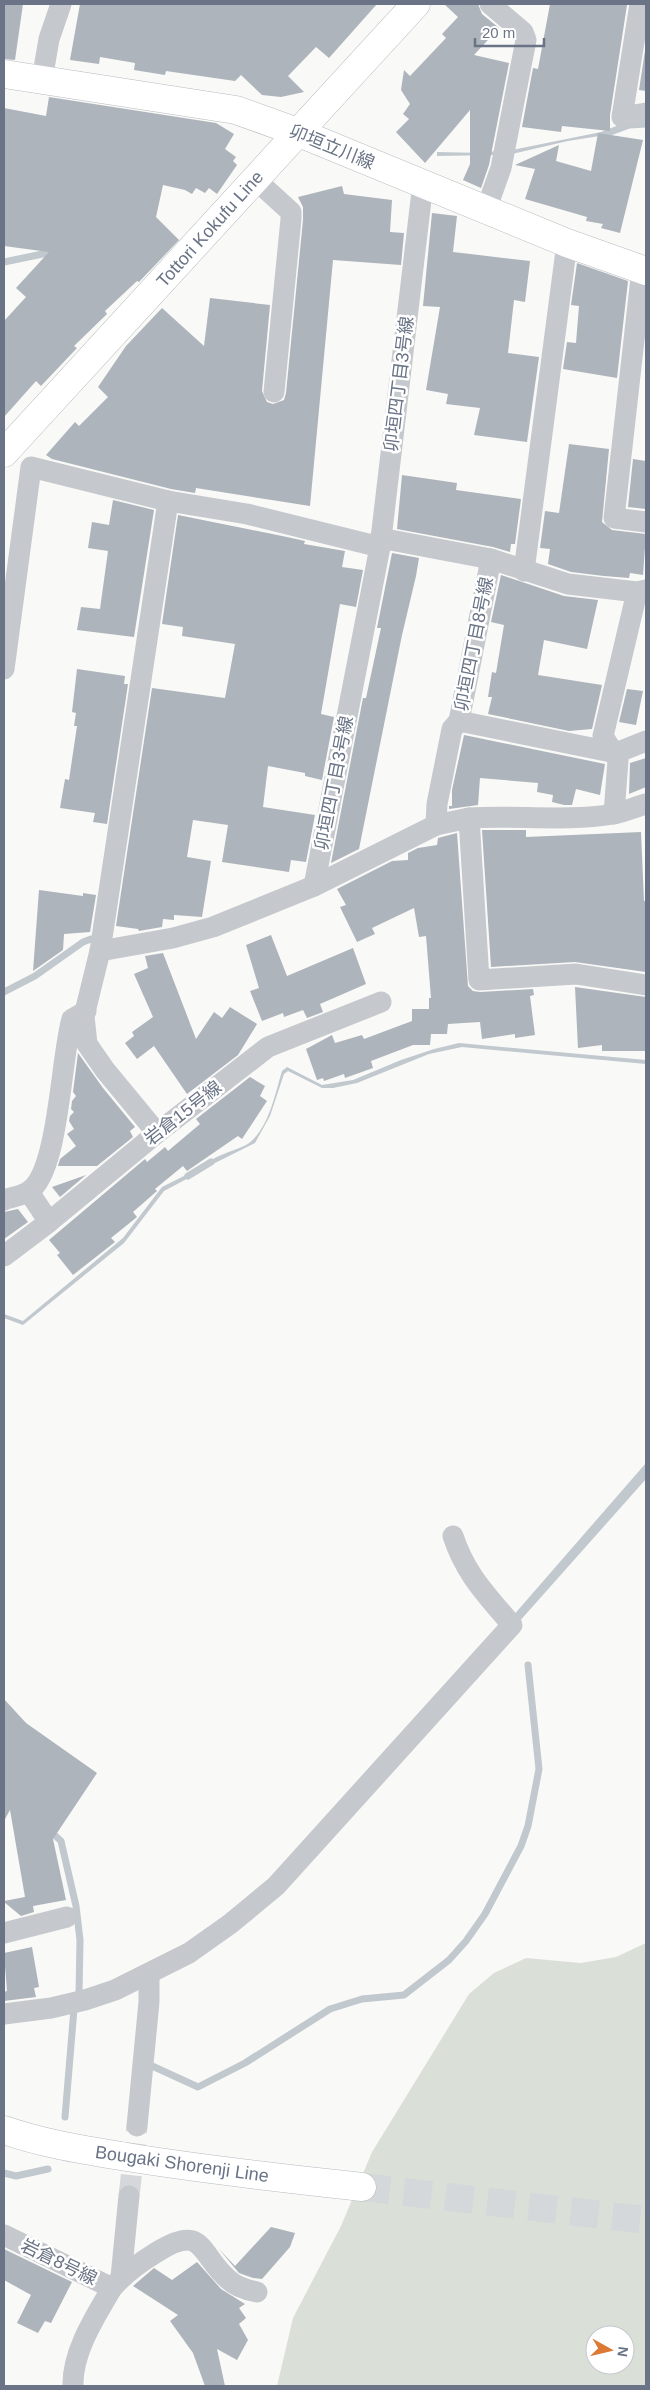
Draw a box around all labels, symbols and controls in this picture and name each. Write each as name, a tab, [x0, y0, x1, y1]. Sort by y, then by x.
scale bar	[475, 15, 544, 47]
text: 20 m	[482, 24, 515, 41]
street label: 卯垣立川線	[287, 121, 377, 173]
street label: Tottori Kokufu Line	[153, 167, 267, 291]
street label: 卯垣四丁目3号線	[381, 315, 417, 453]
street label: 卯垣四丁目8号線	[451, 575, 497, 713]
street label: 卯垣四丁目3号線	[311, 714, 357, 852]
street label: 岩倉15号線	[141, 1077, 225, 1149]
street label: Bougaki Shorenji Line	[94, 2142, 270, 2186]
street label: 岩倉8号線	[18, 2235, 100, 2289]
north arrow	[585, 2325, 635, 2375]
text: N	[614, 2346, 632, 2358]

